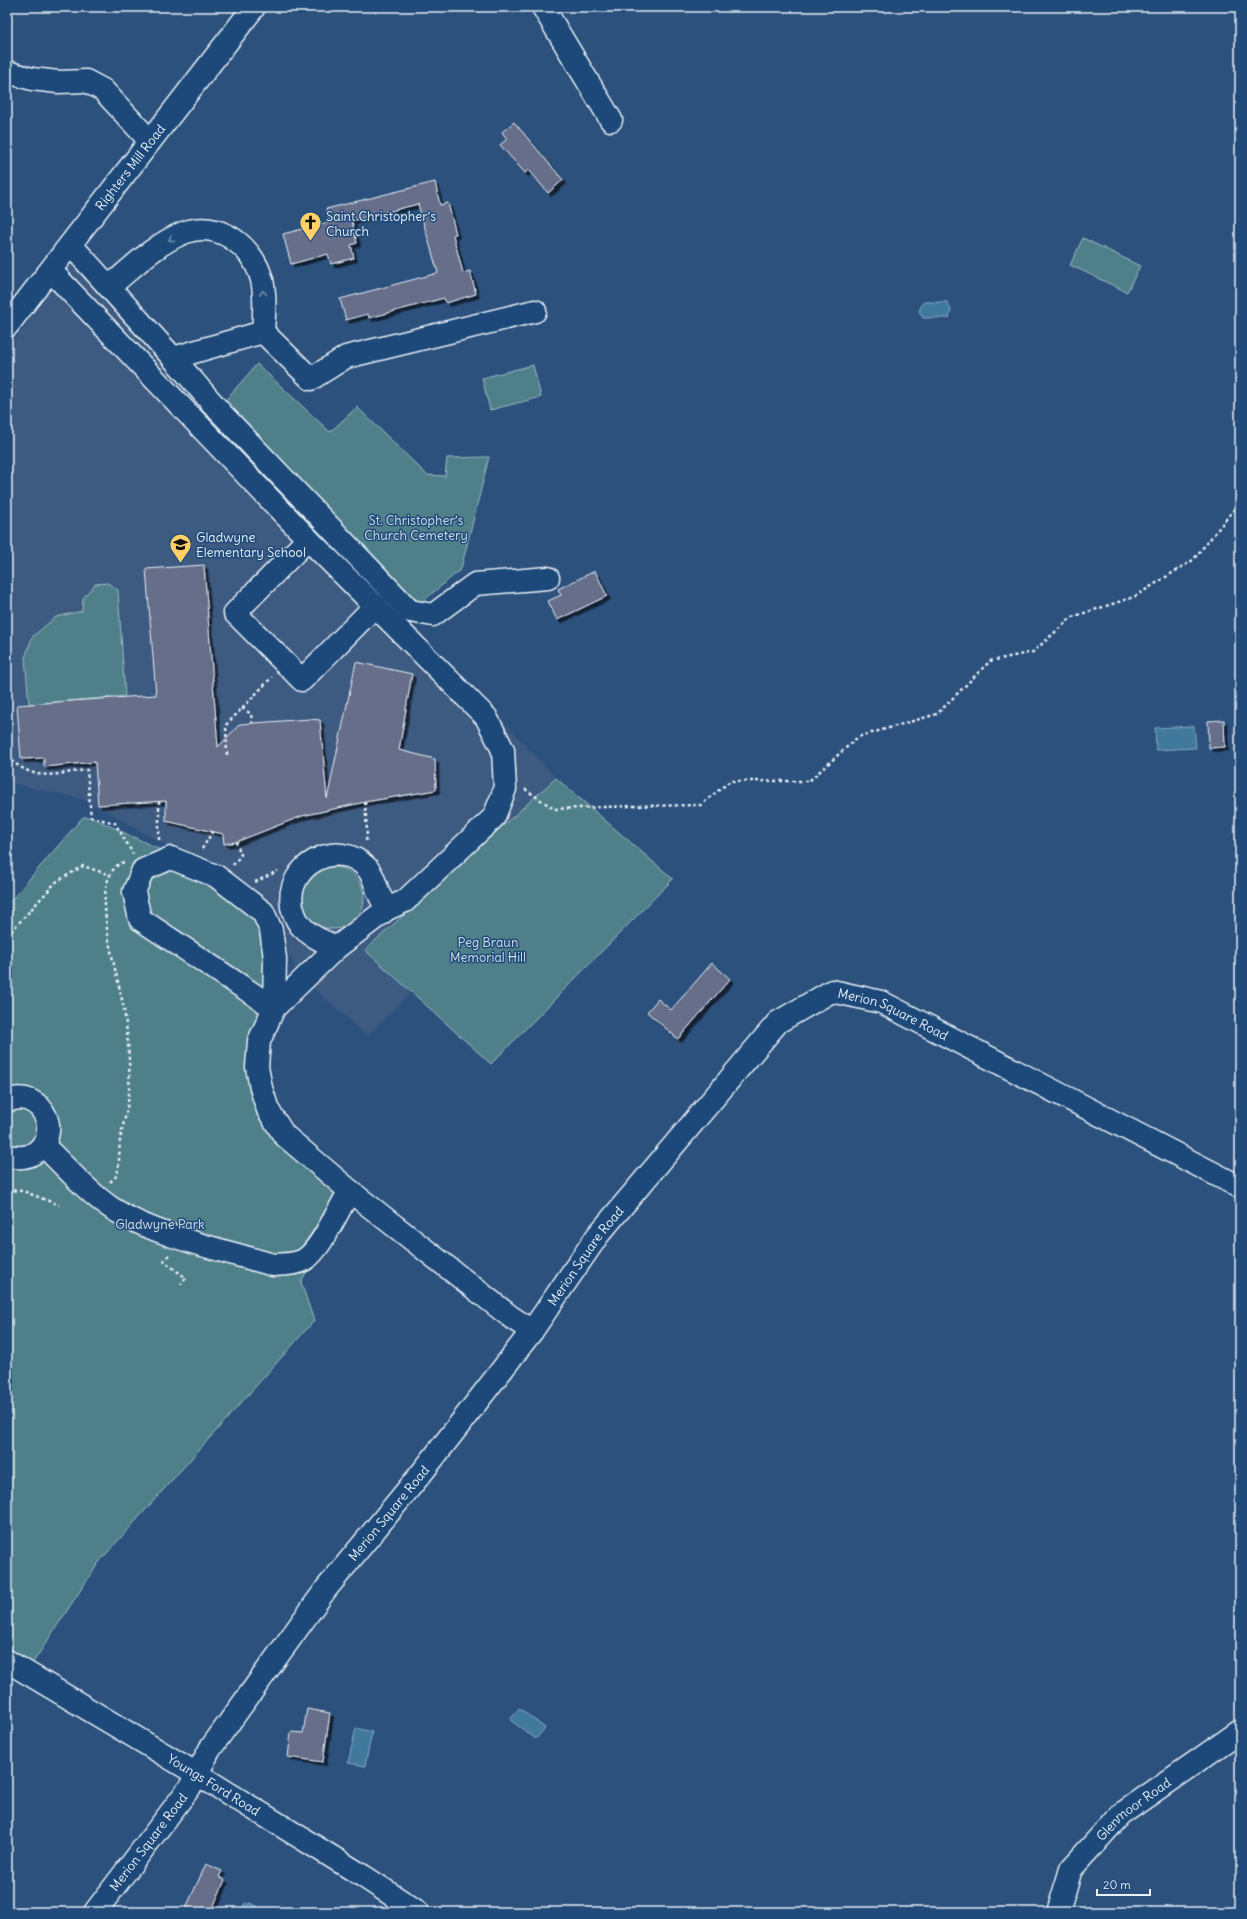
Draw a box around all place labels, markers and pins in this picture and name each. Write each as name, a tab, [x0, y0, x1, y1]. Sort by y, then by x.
place label: Saint Christopher’s Church	[326, 208, 436, 240]
church icon: Saint Christopher’s Church	[297, 210, 323, 243]
place label: Gladwyne Elementary School	[196, 529, 306, 561]
school or university icon: Gladwyne Elementary School	[168, 531, 194, 564]

